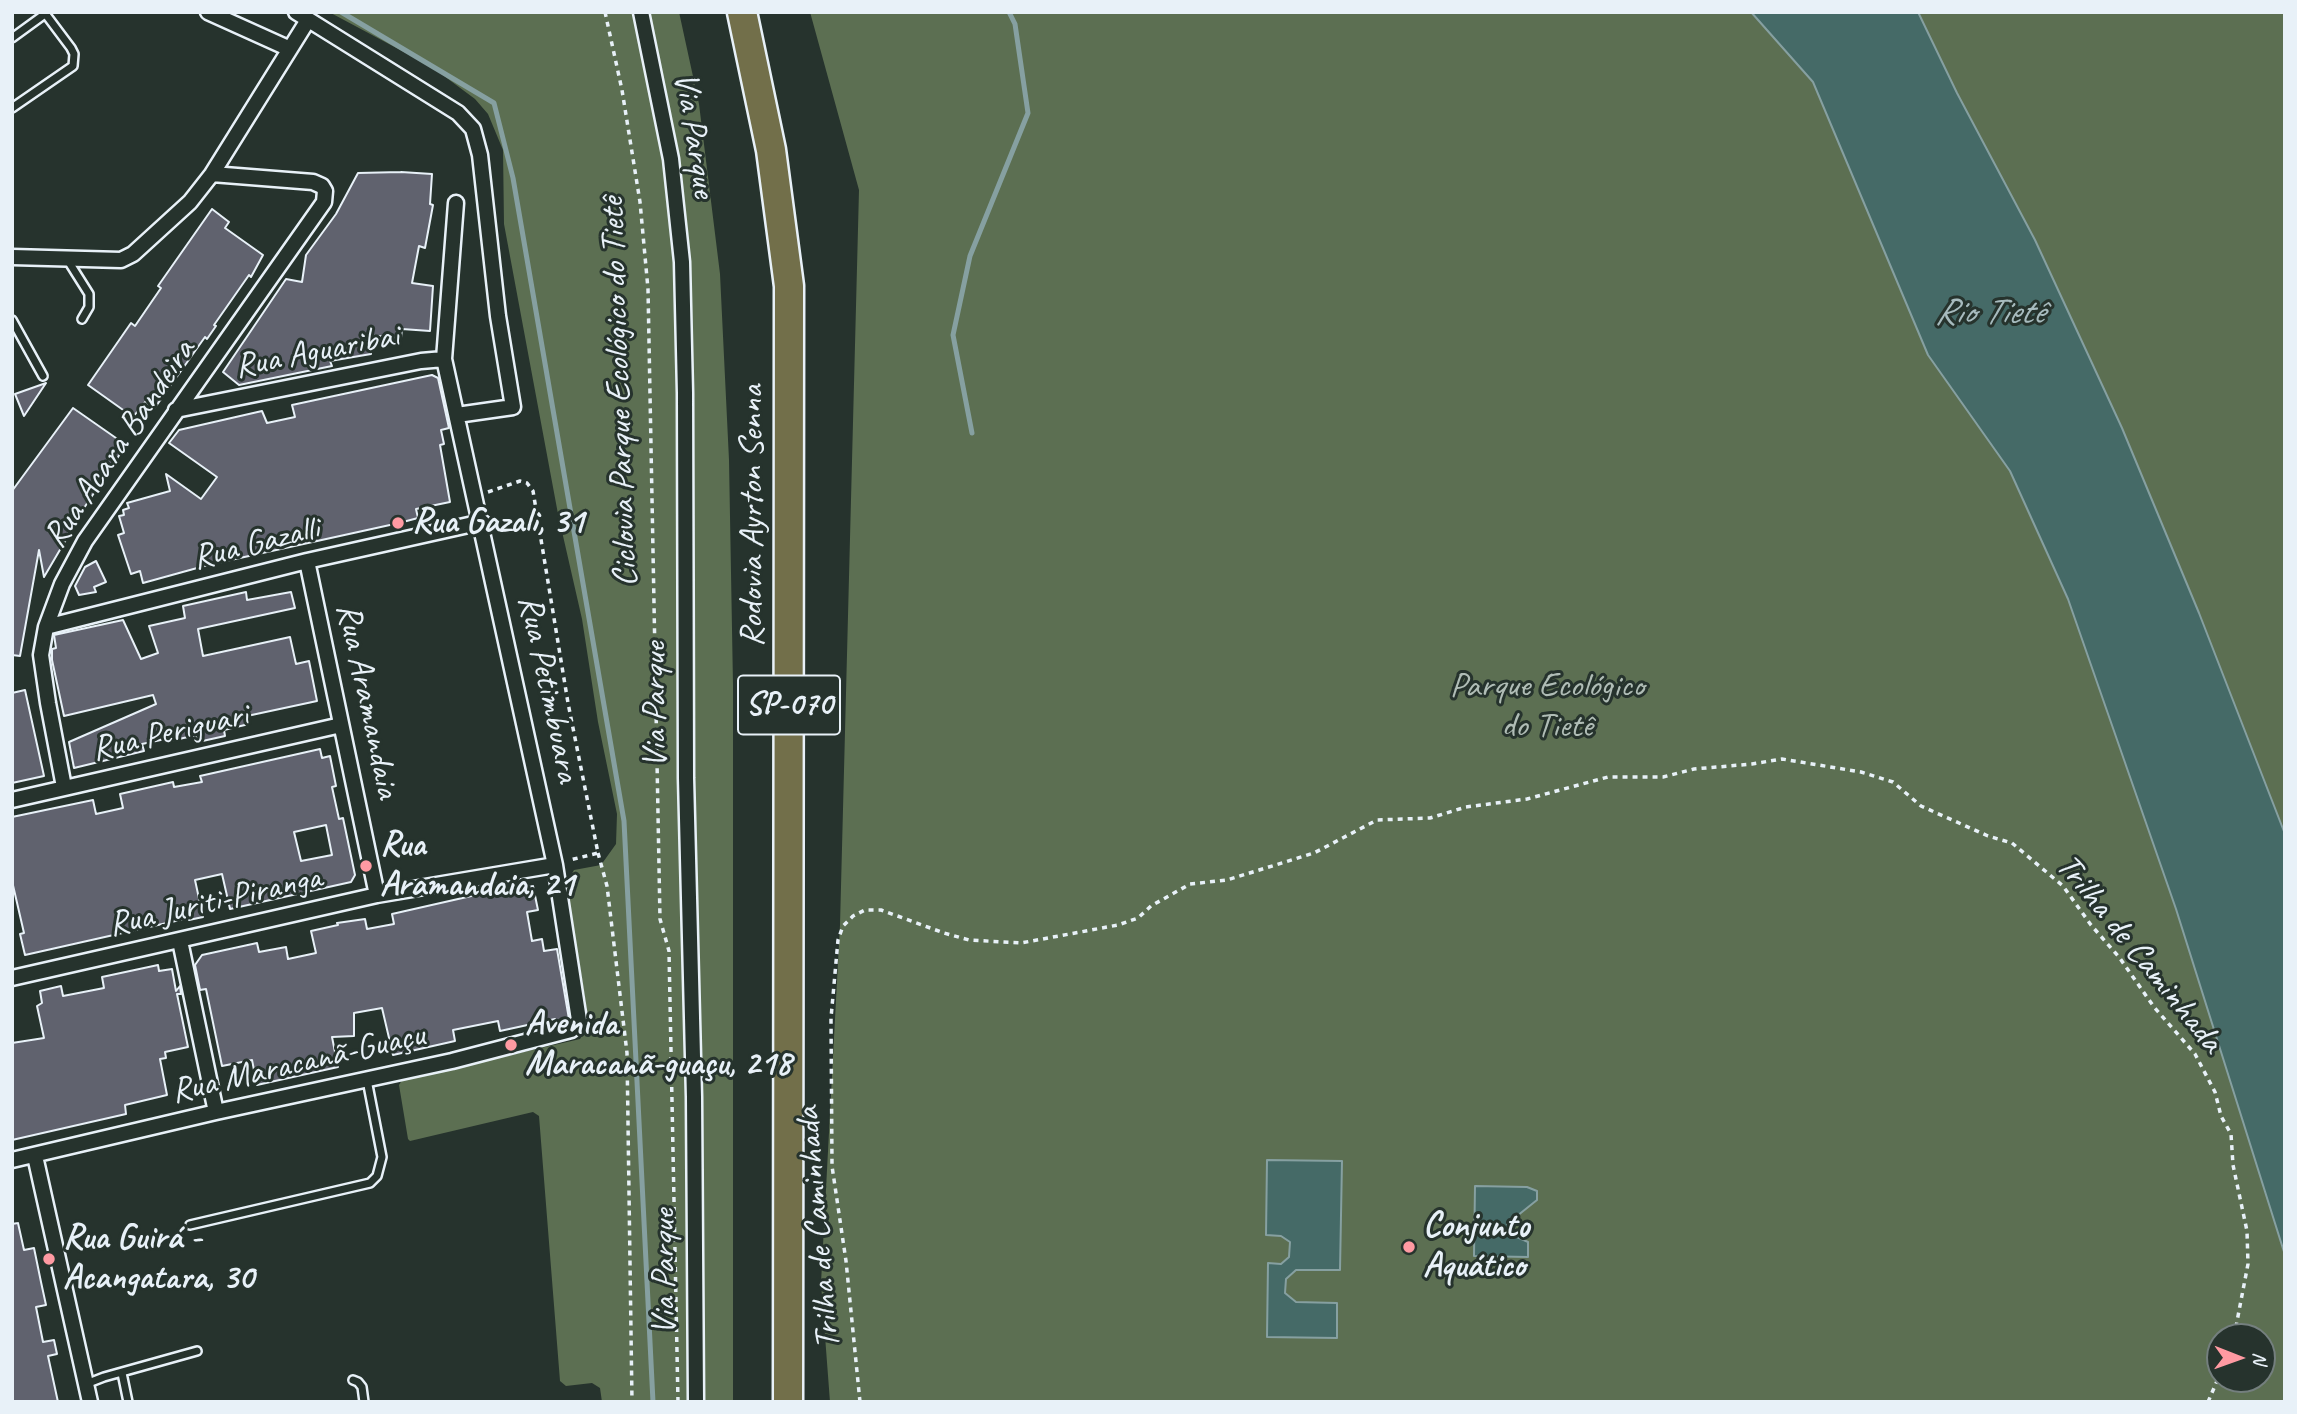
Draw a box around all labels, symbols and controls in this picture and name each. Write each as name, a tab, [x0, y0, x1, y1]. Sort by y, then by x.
street label: Via Parque	[663, 69, 725, 201]
street label: Ciclovia Parque Ecológico do Tietê	[592, 196, 648, 588]
water label: Rio Tietê	[1935, 291, 2043, 335]
street label: Rua Aguaribai	[231, 316, 403, 388]
street label: Rua Acara Bandeira	[35, 332, 205, 556]
street label: Rodovia Ayrton Senna	[732, 385, 774, 647]
place label: Rua Gazali, 31	[412, 502, 584, 544]
street label: Rua Gazalli	[188, 508, 324, 580]
marker: Rua Gazali, 31	[390, 515, 406, 531]
street label: Rua Petimbuara	[508, 592, 588, 786]
street label: Rua Aramandaia	[326, 600, 408, 802]
street label: Via Parque	[635, 642, 677, 768]
park label: Parque Ecológico do Tietê	[1450, 666, 1644, 748]
road number: SP-070	[738, 676, 840, 734]
street label: Rua Periguari	[88, 695, 252, 771]
place label: Rua Aramandaia, 21	[380, 825, 574, 907]
street label: Trilha de Caminhada	[2046, 846, 2232, 1062]
street label: Rua Juriti-Piranga	[104, 857, 326, 947]
marker: Rua Aramandaia, 21	[358, 858, 374, 874]
place label: Avenida Maracanã-guaçu, 218	[525, 1004, 791, 1086]
street label: Rua Maracanã-Guaçu	[167, 1014, 429, 1114]
marker: Avenida Maracanã-guaçu, 218	[503, 1037, 519, 1053]
street label: Trilha de Caminhada	[787, 1105, 851, 1351]
place label: Conjunto Aquático	[1423, 1206, 1529, 1288]
street label: Via Parque	[644, 1209, 686, 1335]
place label: Rua Guirá - Acangatara, 30	[63, 1218, 254, 1300]
marker: Conjunto Aquático	[1401, 1239, 1417, 1255]
marker: Rua Guirá - Acangatara, 30	[41, 1251, 57, 1267]
north arrow	[2206, 1323, 2276, 1393]
text: N	[2248, 1352, 2272, 1364]

